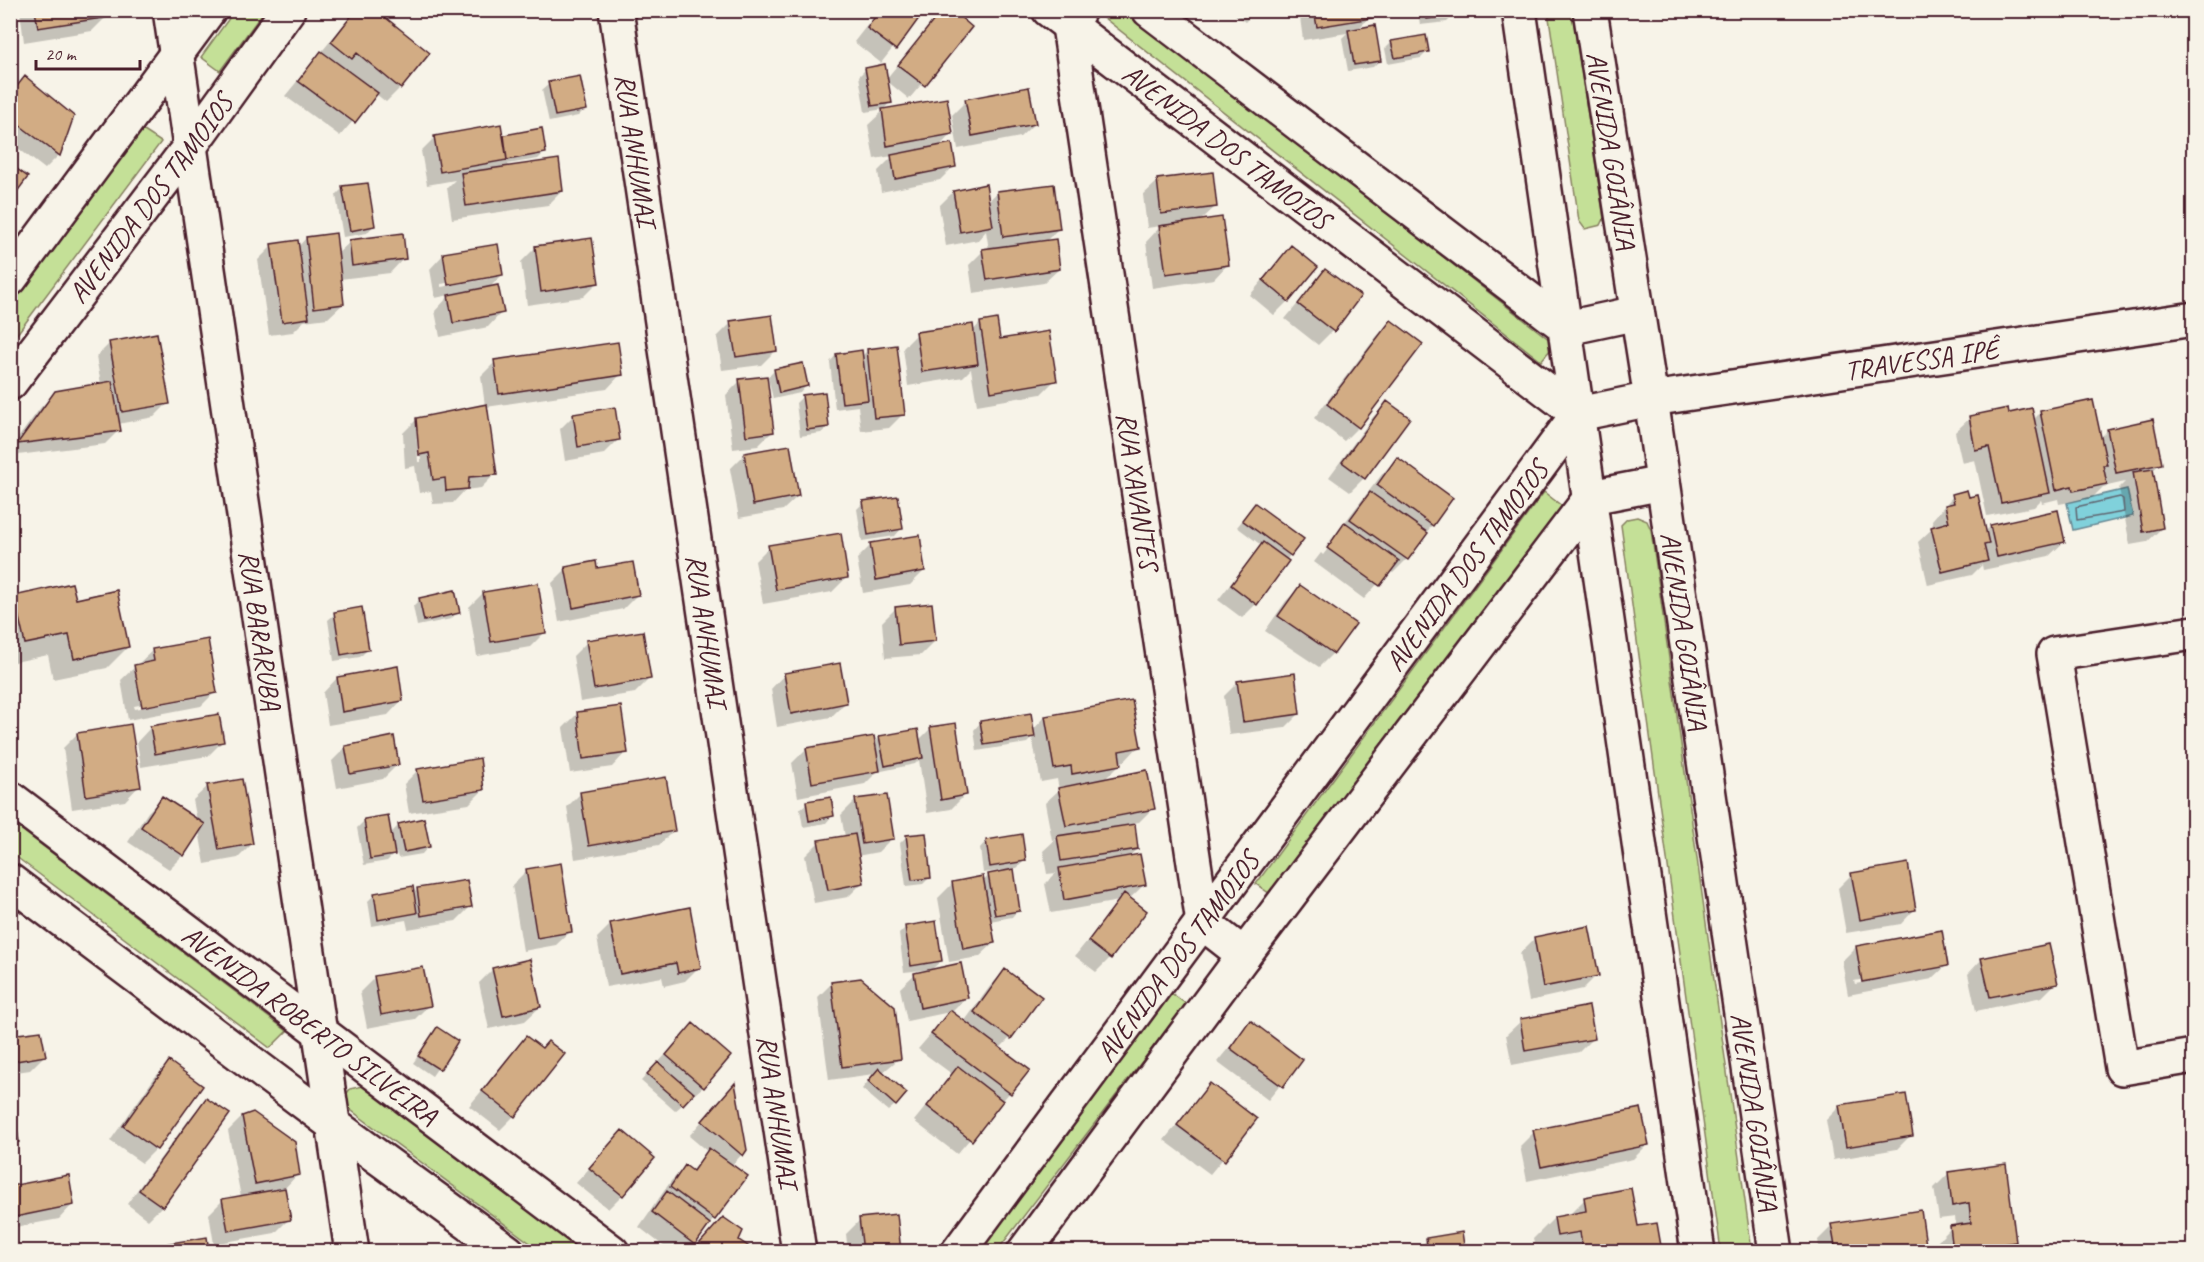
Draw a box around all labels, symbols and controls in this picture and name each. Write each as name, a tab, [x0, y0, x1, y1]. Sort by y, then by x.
scale bar	[36, 33, 140, 71]
text: 20 m	[45, 43, 78, 65]
street label: AVENIDA GOIÂNIA	[1579, 49, 1645, 252]
street label: AVENIDA DOS TAMOIOS	[1116, 55, 1341, 239]
street label: RUA ANHUMAI	[608, 71, 666, 234]
street label: AVENIDA DOS TAMOIOS	[60, 84, 242, 310]
street label: TRAVESSA IPÊ	[1842, 330, 2004, 388]
street label: RUA XAVANTES	[1109, 410, 1168, 576]
street label: AVENIDA DOS TAMOIOS	[1377, 451, 1557, 678]
street label: AVENIDA GOIÂNIA	[1653, 530, 1717, 733]
street label: RUA BARARUBA	[232, 548, 290, 714]
street label: RUA ANHUMAI	[679, 552, 737, 714]
street label: AVENIDA DOS TAMOIOS	[1088, 841, 1268, 1068]
street label: AVENIDA ROBERTO SILVEIRA	[175, 917, 446, 1133]
street label: AVENIDA GOIÂNIA	[1724, 1011, 1787, 1214]
street label: RUA ANHUMAI	[750, 1033, 808, 1195]

